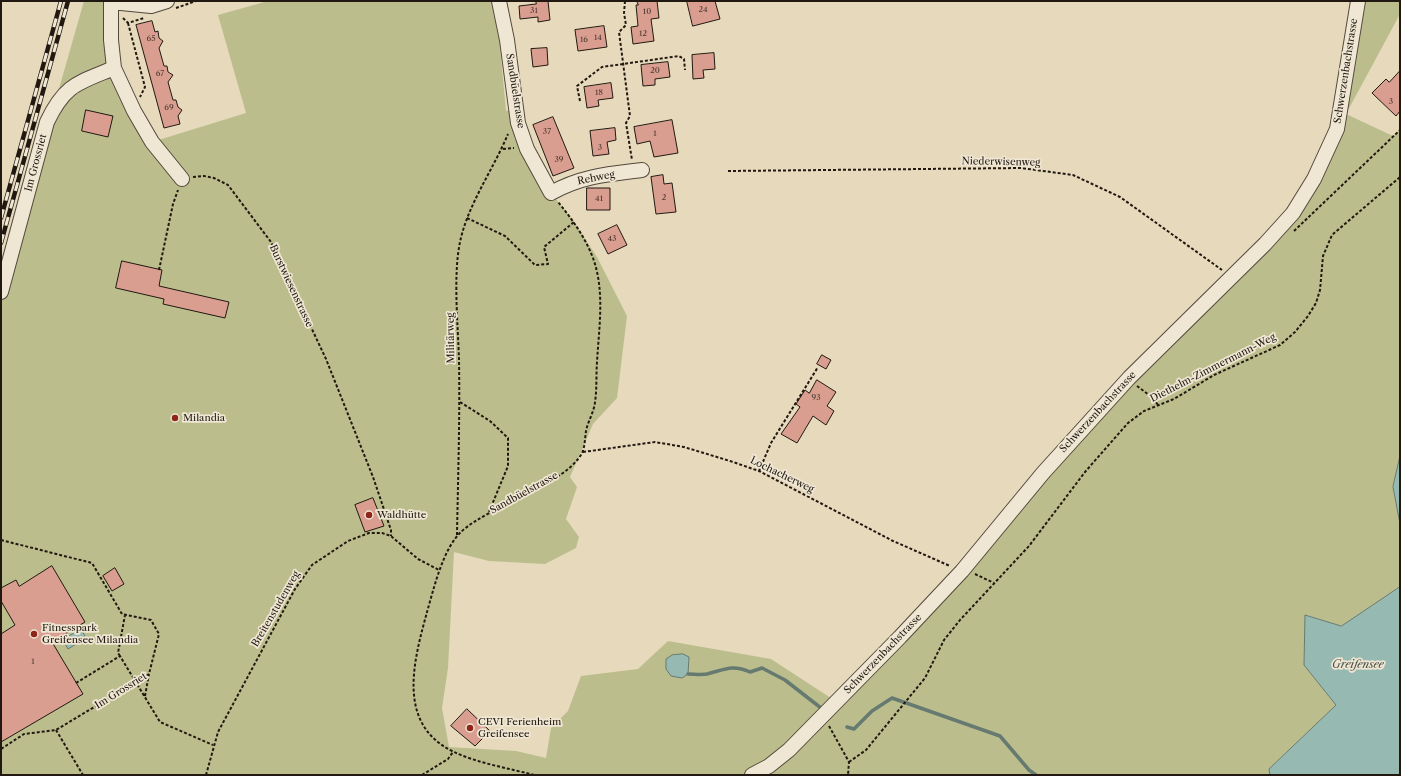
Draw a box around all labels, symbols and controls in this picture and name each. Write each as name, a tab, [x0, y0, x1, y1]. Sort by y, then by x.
house number: 24	[698, 5, 708, 15]
house number: 31	[530, 6, 538, 16]
house number: 10	[643, 7, 651, 17]
street label: Schwerzenbachstrasse	[1332, 17, 1360, 125]
house number: 12	[639, 29, 647, 39]
house number: 14	[594, 33, 602, 43]
house number: 65	[146, 34, 156, 44]
house number: 16	[580, 35, 588, 45]
street label: Sandbüelstrasse	[503, 53, 527, 129]
house number: 20	[650, 66, 660, 76]
house number: 67	[156, 69, 164, 79]
house number: 18	[595, 88, 603, 98]
house number: 3	[1389, 97, 1393, 107]
house number: 69	[164, 103, 174, 113]
house number: 37	[543, 127, 551, 137]
house number: 1	[653, 129, 657, 139]
street label: Im Grossriet	[23, 133, 49, 193]
house number: 3	[598, 143, 602, 153]
house number: 39	[554, 155, 564, 165]
street label: Niederwisenweg	[961, 155, 1041, 169]
street label: Rehweg	[576, 169, 616, 187]
house number: 2	[662, 193, 666, 203]
house number: 41	[595, 194, 603, 204]
house number: 43	[607, 234, 617, 244]
street label: Burstwiesenstrasse	[267, 243, 315, 329]
street label: Militärweg	[445, 312, 457, 364]
street label: Diethelm-Zimmermann-Weg	[1148, 331, 1278, 405]
street label: Schwerzenbachstrasse	[1057, 369, 1139, 455]
house number: 93	[811, 393, 821, 403]
place label: Milandia	[183, 412, 225, 424]
marker: Milandia	[170, 413, 180, 423]
street label: Lochacherweg	[748, 454, 816, 496]
street label: Sandbüelstrasse	[488, 469, 560, 517]
place label: Waldhütte	[377, 509, 426, 521]
marker: Waldhütte	[364, 510, 374, 520]
street label: Breitenstudenweg	[249, 569, 303, 649]
street label: Schwerzenbachstrasse	[842, 612, 924, 696]
place label: Fitnesspark Greifensee Milandia	[42, 622, 138, 646]
marker: Fitnesspark Greifensee Milandia	[29, 629, 39, 639]
house number: 1	[31, 657, 35, 667]
water label: Greifensee	[1332, 658, 1384, 672]
street label: Im Grossriet	[93, 670, 149, 712]
place label: CEVI Ferienheim Greifensee	[478, 716, 561, 740]
marker: CEVI Ferienheim Greifensee	[465, 723, 475, 733]

